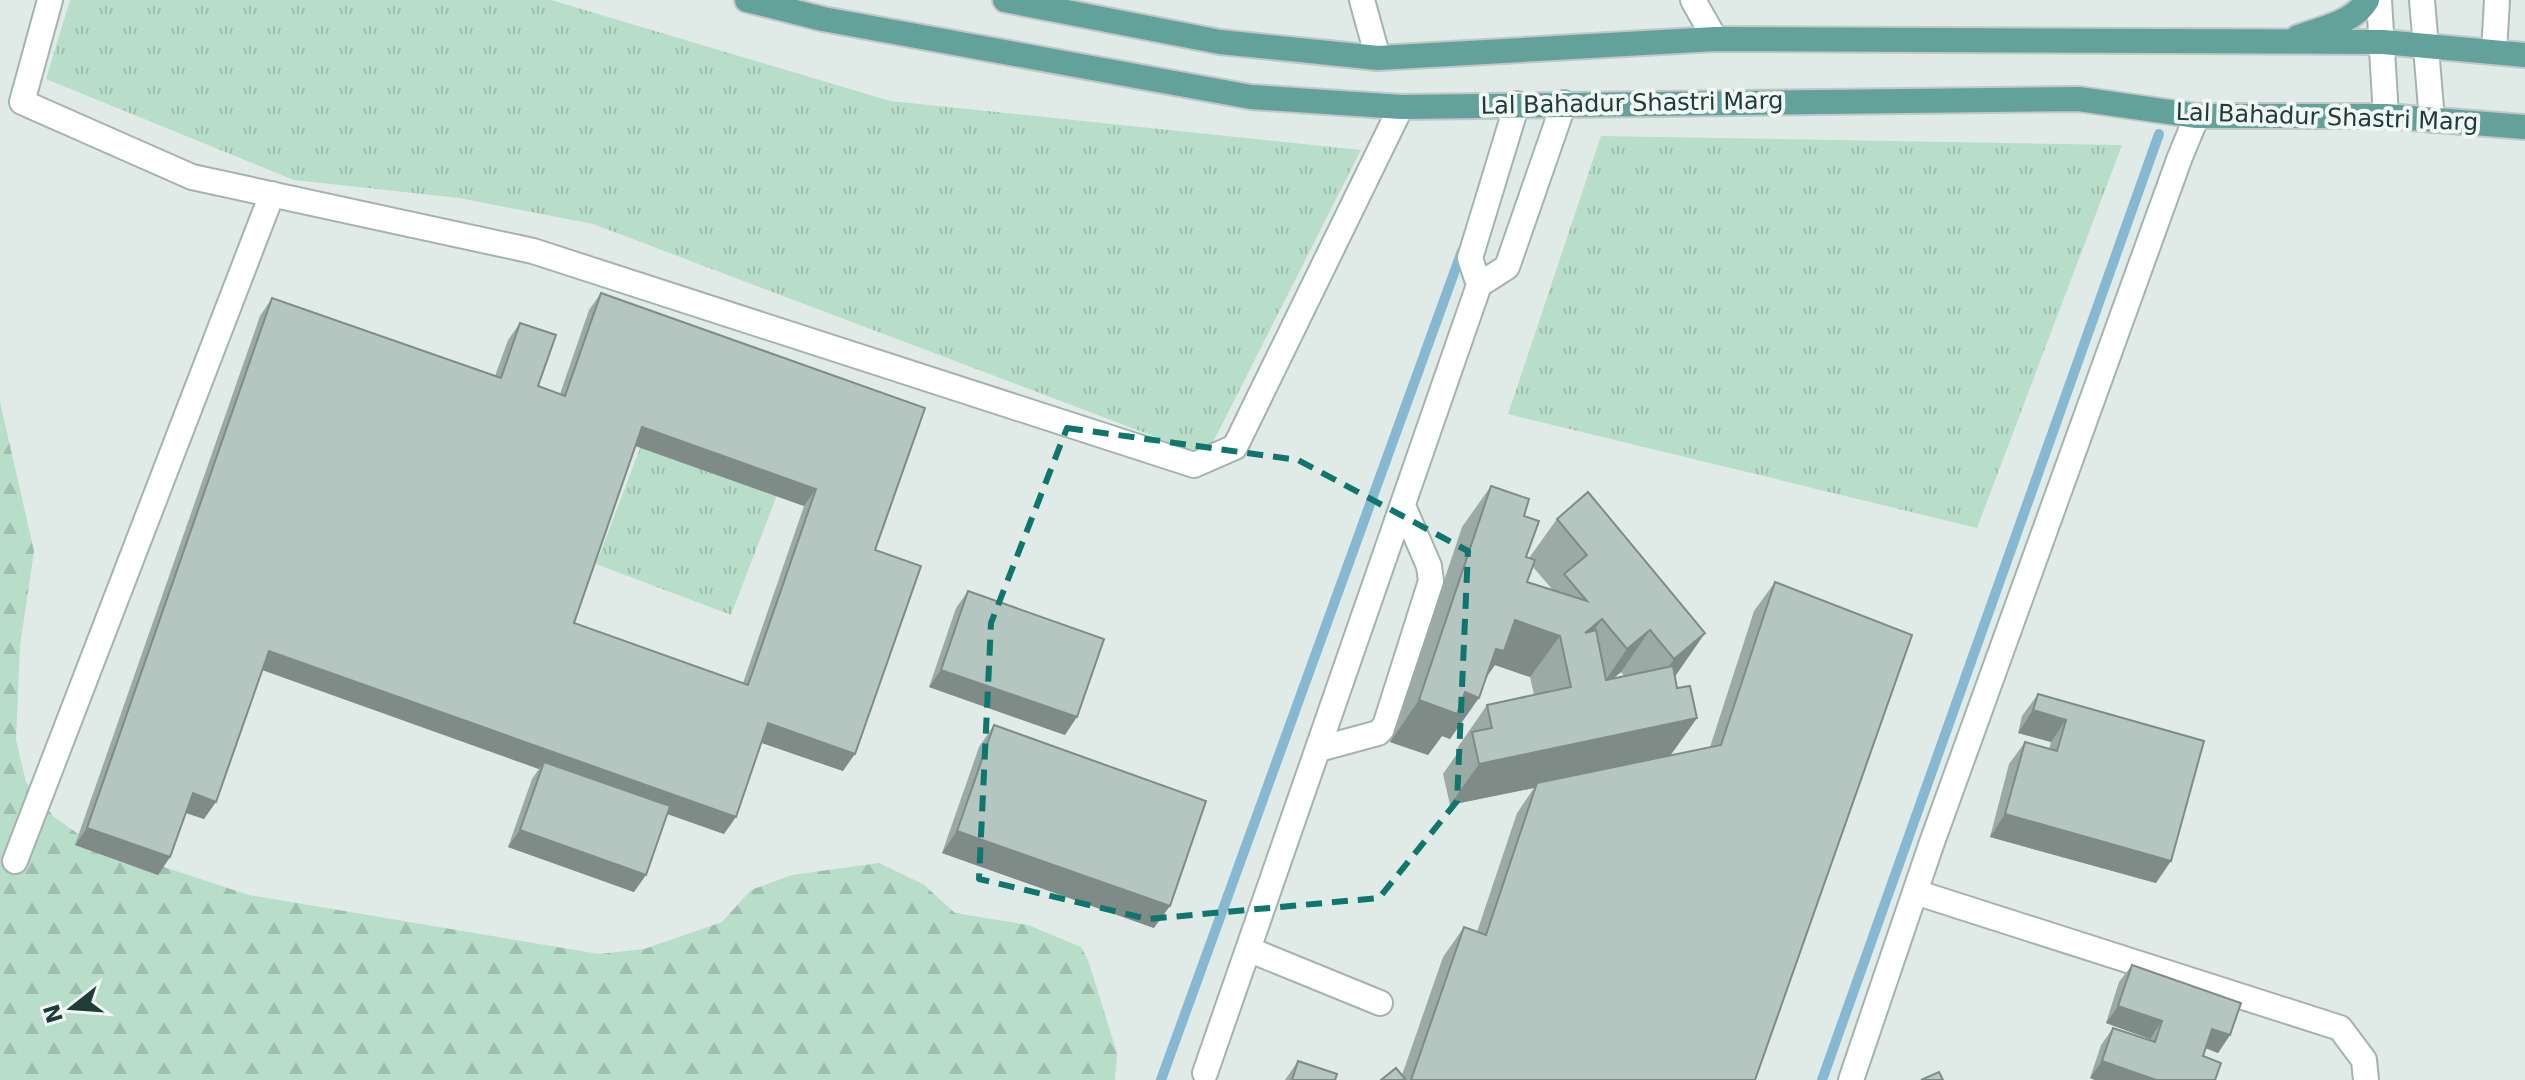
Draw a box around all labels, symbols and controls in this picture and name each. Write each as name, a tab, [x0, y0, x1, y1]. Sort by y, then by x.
street label: Lal Bahadur Shastri Marg	[1480, 86, 1784, 120]
street label: Lal Bahadur Shastri Marg	[2175, 98, 2479, 136]
north arrow	[32, 968, 112, 1048]
text: N	[39, 1001, 68, 1026]

